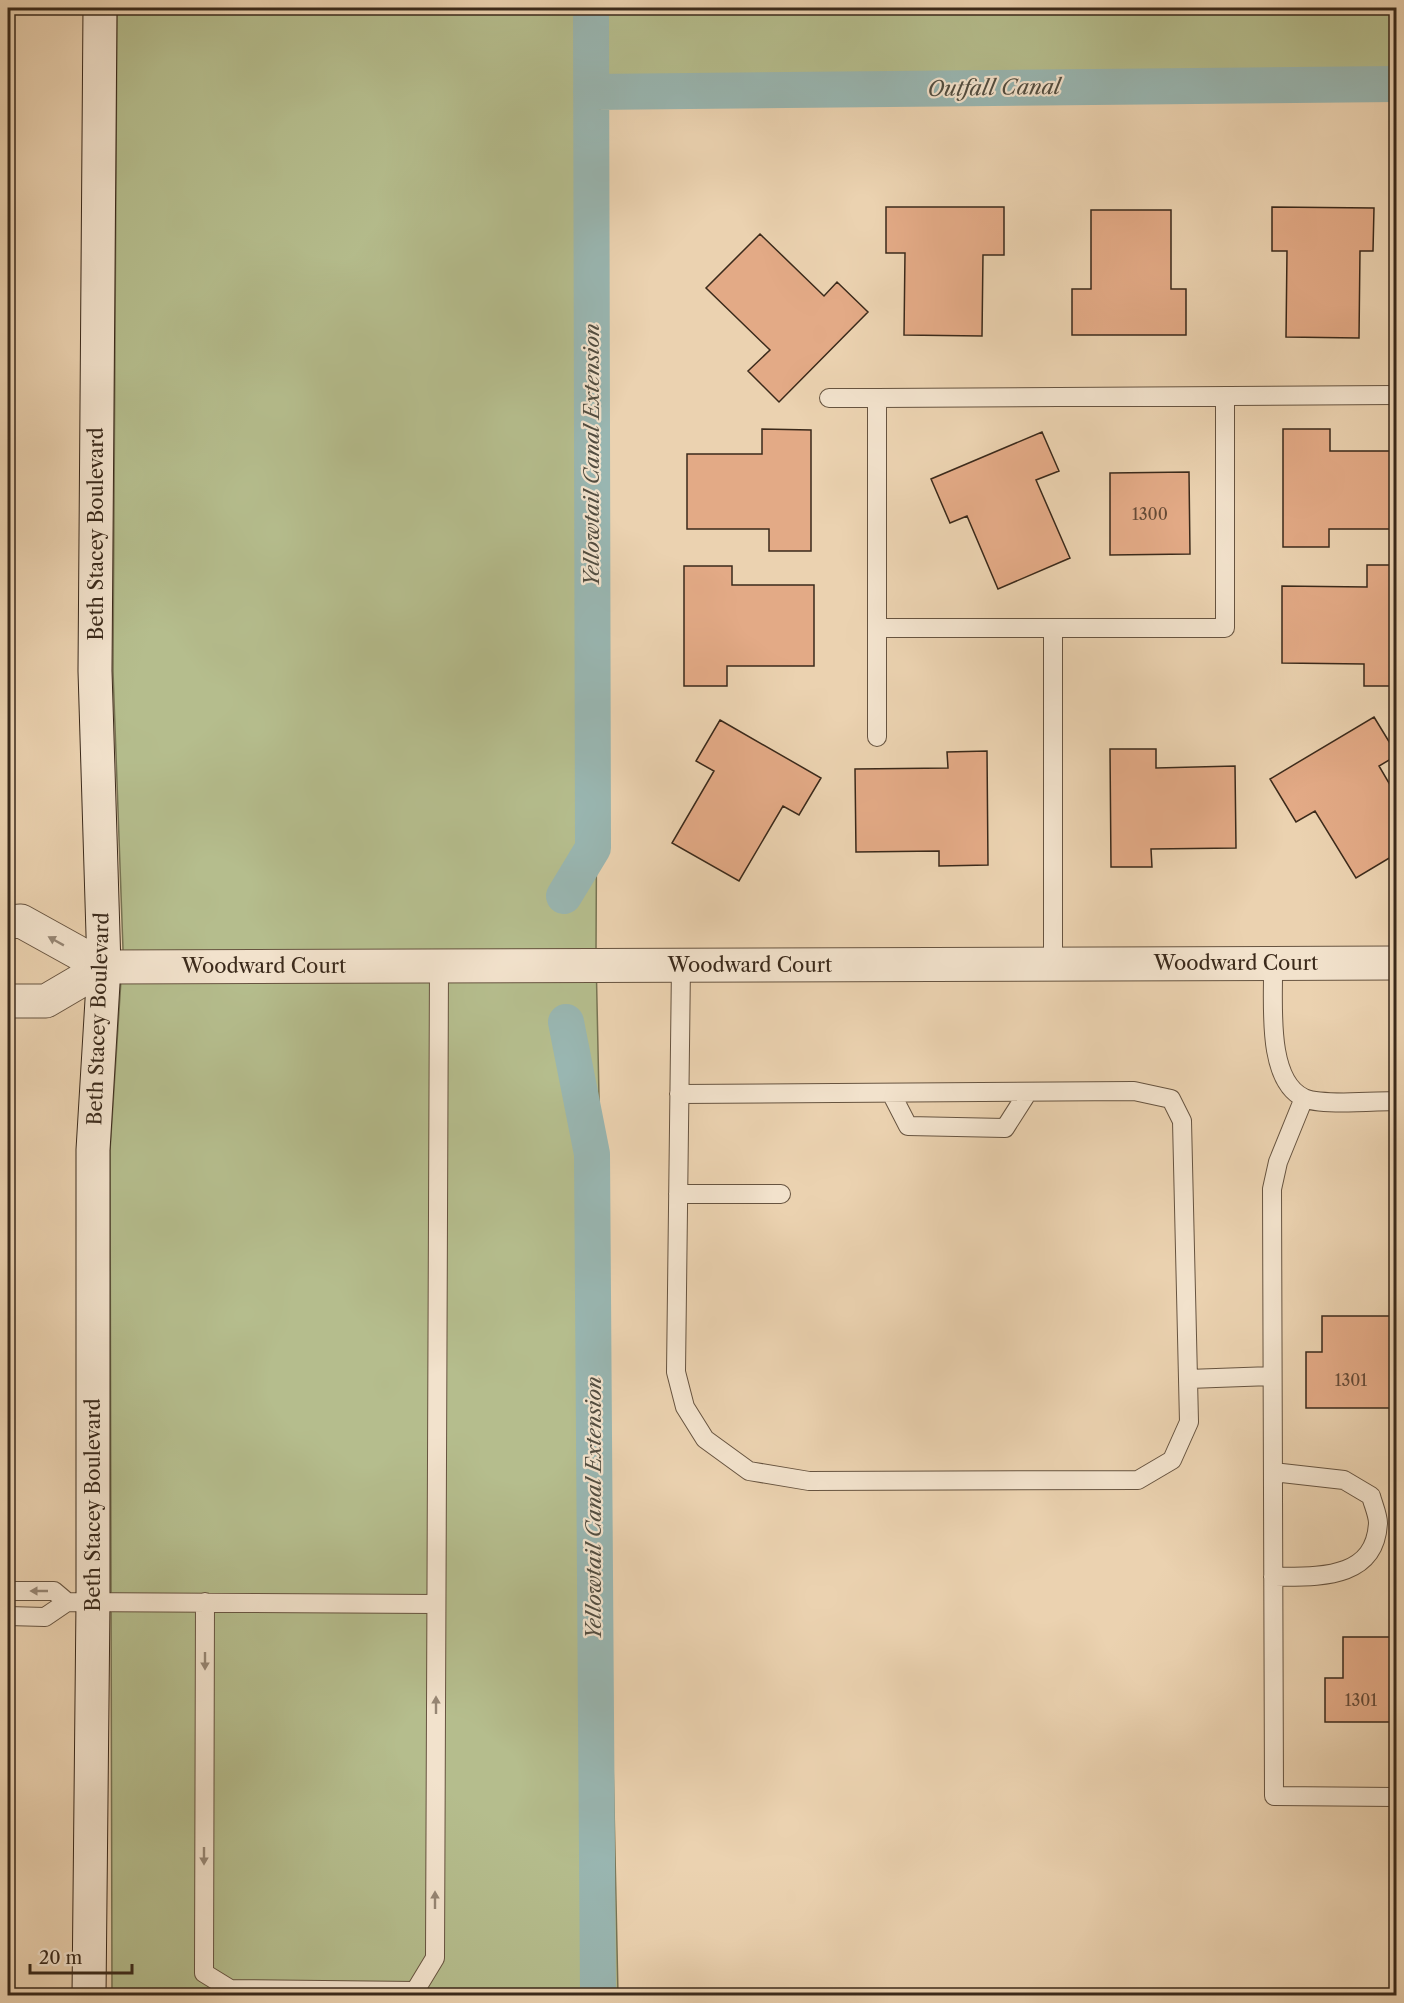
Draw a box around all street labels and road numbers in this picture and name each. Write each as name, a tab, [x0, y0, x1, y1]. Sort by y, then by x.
street label: Beth Stacey Boulevard	[84, 427, 108, 641]
street label: Beth Stacey Boulevard	[82, 912, 114, 1126]
street label: Woodward Court	[1153, 951, 1318, 975]
street label: Woodward Court	[667, 953, 832, 977]
street label: Woodward Court	[181, 954, 346, 978]
street label: Beth Stacey Boulevard	[81, 1398, 105, 1612]

